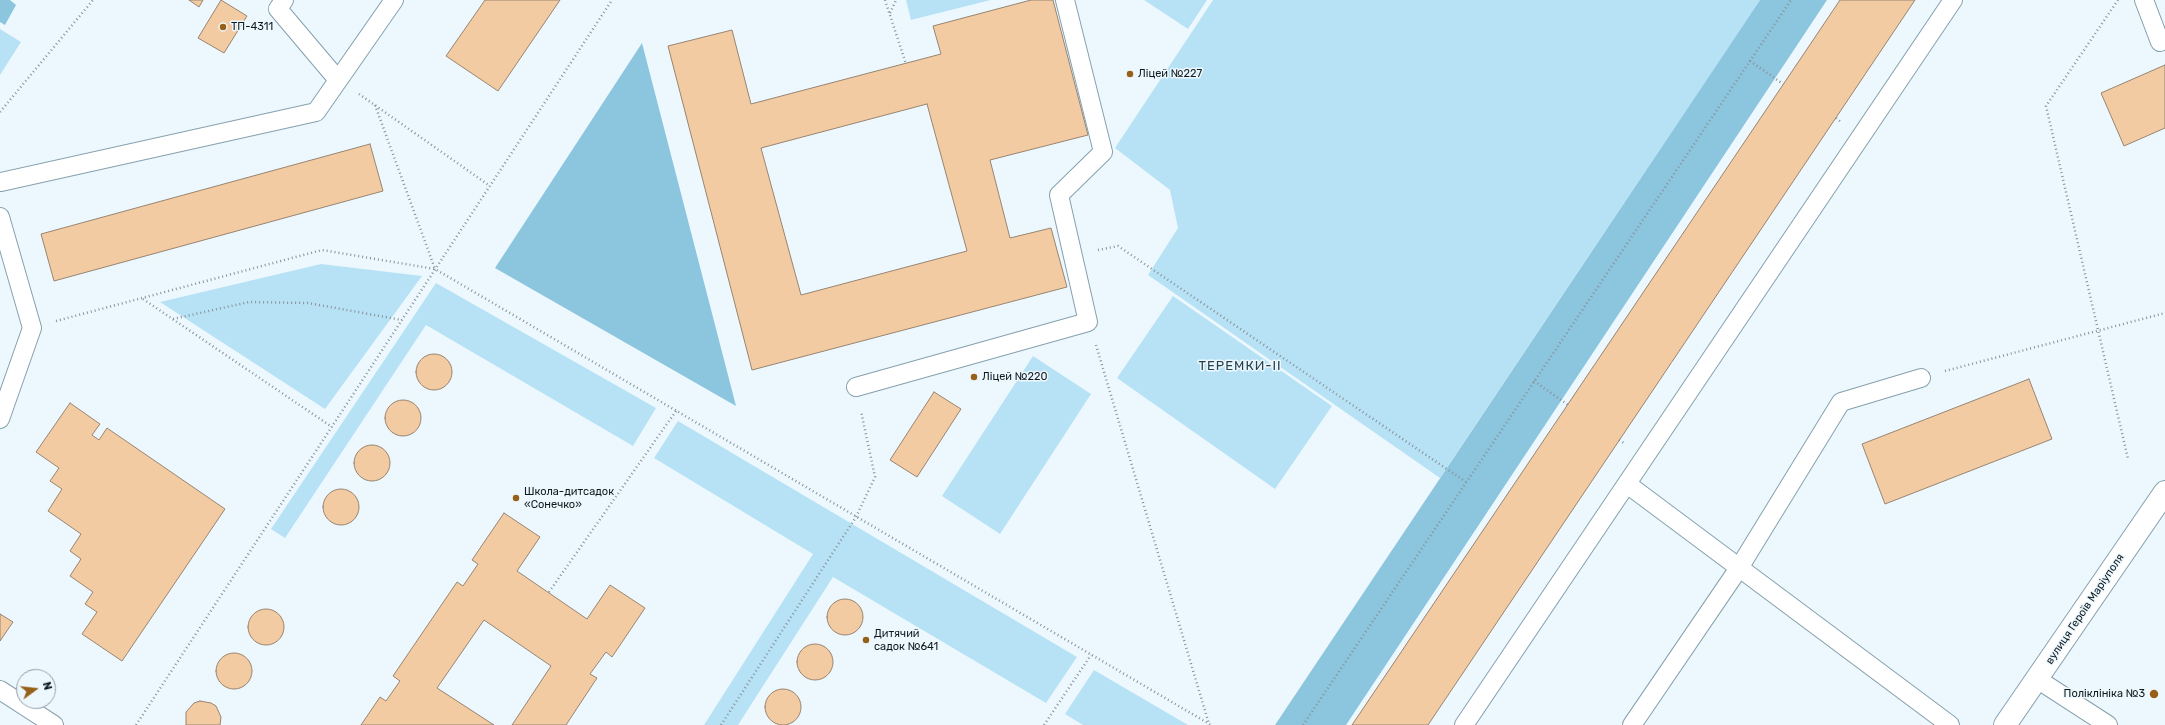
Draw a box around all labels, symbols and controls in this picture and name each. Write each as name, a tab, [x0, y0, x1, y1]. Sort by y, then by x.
place label: ТП-4311	[231, 20, 273, 34]
marker: ТП-4311	[218, 22, 228, 32]
place label: Ліцей №227	[1138, 67, 1202, 81]
marker: Ліцей №227	[1125, 69, 1135, 79]
district label: ТЕРЕМКИ-ІІ	[1198, 358, 1282, 374]
place label: Ліцей №220	[982, 370, 1047, 384]
marker: Ліцей №220	[969, 372, 979, 382]
place label: Школа-дитсадок «Сонечко»	[524, 485, 614, 511]
marker: Школа-дитсадок «Сонечко»	[511, 493, 521, 503]
street label: вулиця Героїв Маріуполя	[2043, 551, 2127, 667]
place label: Дитячий садок №641	[874, 627, 938, 653]
marker: Дитячий садок №641	[861, 635, 871, 645]
north arrow	[16, 669, 56, 709]
text: N	[40, 681, 54, 692]
place label: Поліклініка №3	[2064, 687, 2145, 701]
marker: Поліклініка №3	[2148, 688, 2160, 700]

